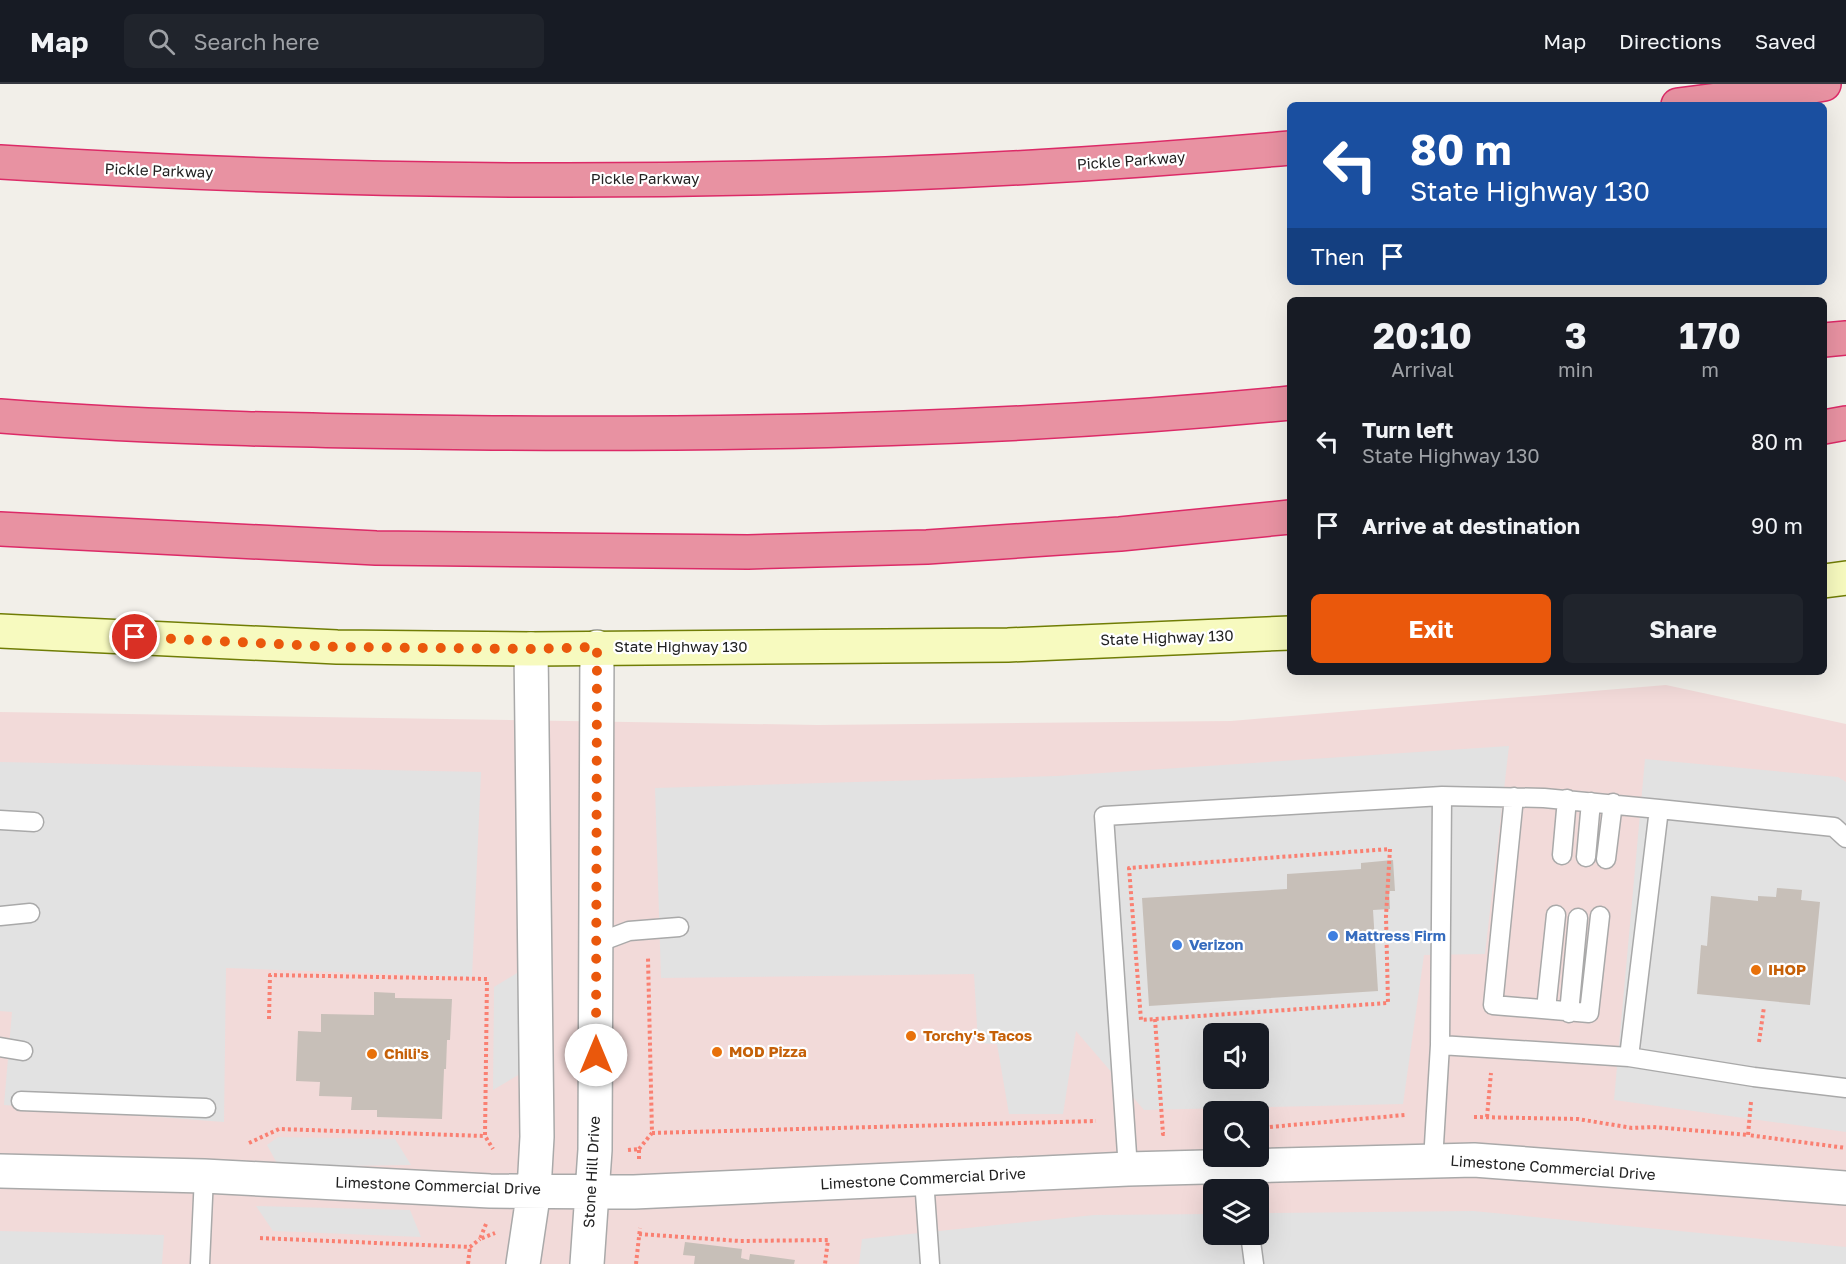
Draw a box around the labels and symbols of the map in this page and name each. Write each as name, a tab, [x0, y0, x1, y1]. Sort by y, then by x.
street label: Pickle Parkway	[1076, 147, 1186, 173]
street label: Pickle Parkway	[104, 159, 214, 181]
street label: Pickle Parkway	[591, 169, 700, 187]
pin	[109, 611, 160, 662]
street label: State Highway 130	[1100, 626, 1234, 648]
street label: State Highway 130	[614, 637, 748, 655]
place label: Mattress Firm	[1345, 926, 1446, 944]
marker: Mattress Firm	[1326, 929, 1340, 943]
place label: Verizon	[1189, 935, 1243, 953]
marker: Verizon	[1170, 938, 1184, 952]
place label: IHOP	[1768, 960, 1806, 978]
marker: IHOP	[1749, 963, 1763, 977]
position arrow	[564, 1023, 628, 1087]
place label: Torchy's Tacos	[923, 1026, 1032, 1044]
marker: Torchy's Tacos	[904, 1029, 918, 1043]
place label: MOD Pizza	[729, 1042, 807, 1060]
place label: Chili's	[384, 1044, 429, 1062]
marker: MOD Pizza	[710, 1045, 724, 1059]
marker: Chili's	[365, 1047, 379, 1061]
street label: Stone Hill Drive	[579, 1115, 603, 1228]
street label: Limestone Commercial Drive	[1450, 1151, 1657, 1183]
street label: Limestone Commercial Drive	[820, 1164, 1026, 1192]
street label: Limestone Commercial Drive	[335, 1172, 541, 1198]

